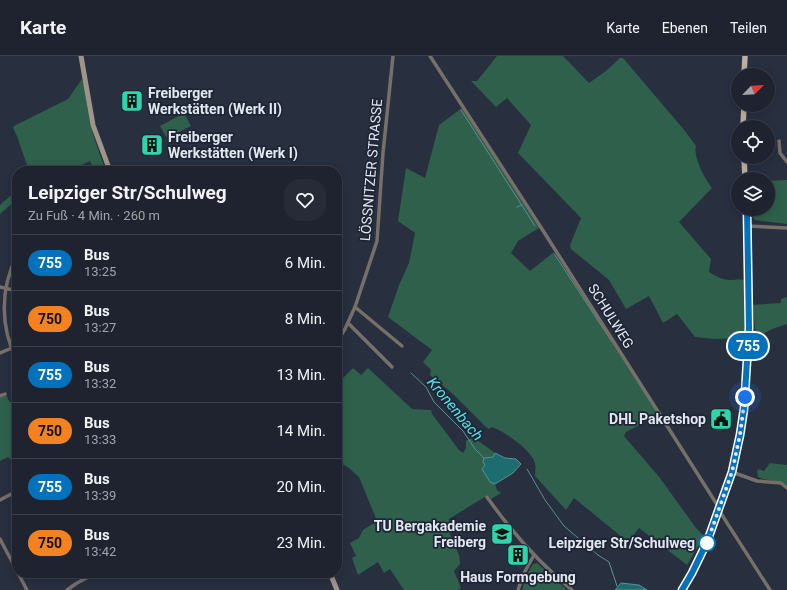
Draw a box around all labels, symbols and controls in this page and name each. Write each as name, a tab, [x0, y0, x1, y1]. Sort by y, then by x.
text: Karte	[20, 16, 66, 39]
text: Karte	[606, 20, 640, 36]
text: Ebenen	[662, 20, 708, 36]
text: Teilen	[730, 20, 767, 36]
north arrow	[731, 68, 775, 112]
map controls	[731, 68, 775, 216]
place label: Freiberger Werkstätten (Werk II)	[148, 85, 282, 118]
building icon: Freiberger Werkstätten (Werk II)	[119, 88, 145, 114]
street label: LÖSSNITZER STRASSE	[357, 98, 385, 242]
button: locate	[731, 120, 775, 164]
place label: Freiberger Werkstätten (Werk I)	[168, 129, 298, 162]
building icon: Freiberger Werkstätten (Werk I)	[139, 132, 165, 158]
button: layers	[731, 172, 775, 216]
button: heart	[284, 179, 326, 221]
text: Leipziger Str/Schulweg	[28, 181, 227, 204]
text: Zu Fuß · 4 Min. · 260 m	[28, 208, 160, 223]
text: Bus	[84, 246, 110, 264]
text: 6 Min.	[285, 254, 326, 272]
text: 755	[38, 255, 62, 271]
text: 13:25	[84, 264, 116, 279]
street label: SCHULWEG	[585, 281, 637, 351]
text: Bus	[84, 302, 110, 320]
text: 8 Min.	[285, 310, 326, 328]
text: 750	[38, 311, 62, 327]
text: 13:27	[84, 320, 116, 335]
line badge: 755	[725, 333, 771, 359]
text: 755	[736, 338, 760, 354]
text: Bus	[84, 358, 110, 376]
text: 13 Min.	[276, 366, 326, 384]
text: 755	[38, 367, 62, 383]
water label: Kronenbach	[423, 373, 487, 445]
text: 13:32	[84, 376, 116, 391]
your location	[735, 387, 755, 407]
public building icon: DHL Paketshop	[708, 406, 734, 432]
place label: DHL Paketshop	[609, 411, 706, 427]
text: Bus	[84, 414, 110, 432]
text: 14 Min.	[276, 422, 326, 440]
text: 750	[38, 423, 62, 439]
text: 13:33	[84, 432, 116, 447]
text: Bus	[84, 470, 110, 488]
text: 20 Min.	[276, 478, 326, 496]
text: 755	[38, 479, 62, 495]
text: 13:39	[84, 488, 116, 503]
place label: TU Bergakademie Freiberg	[374, 518, 486, 550]
school or university icon: TU Bergakademie Freiberg	[489, 521, 515, 547]
text: Bus	[84, 526, 110, 544]
text: 23 Min.	[276, 534, 326, 552]
marker: Leipziger Str/Schulweg	[698, 534, 716, 552]
text: 750	[38, 535, 62, 551]
place label: Leipziger Str/Schulweg	[549, 535, 695, 551]
building icon: Haus Formgebung	[505, 542, 531, 568]
text: 13:42	[84, 544, 116, 559]
place label: Haus Formgebung	[460, 569, 576, 585]

